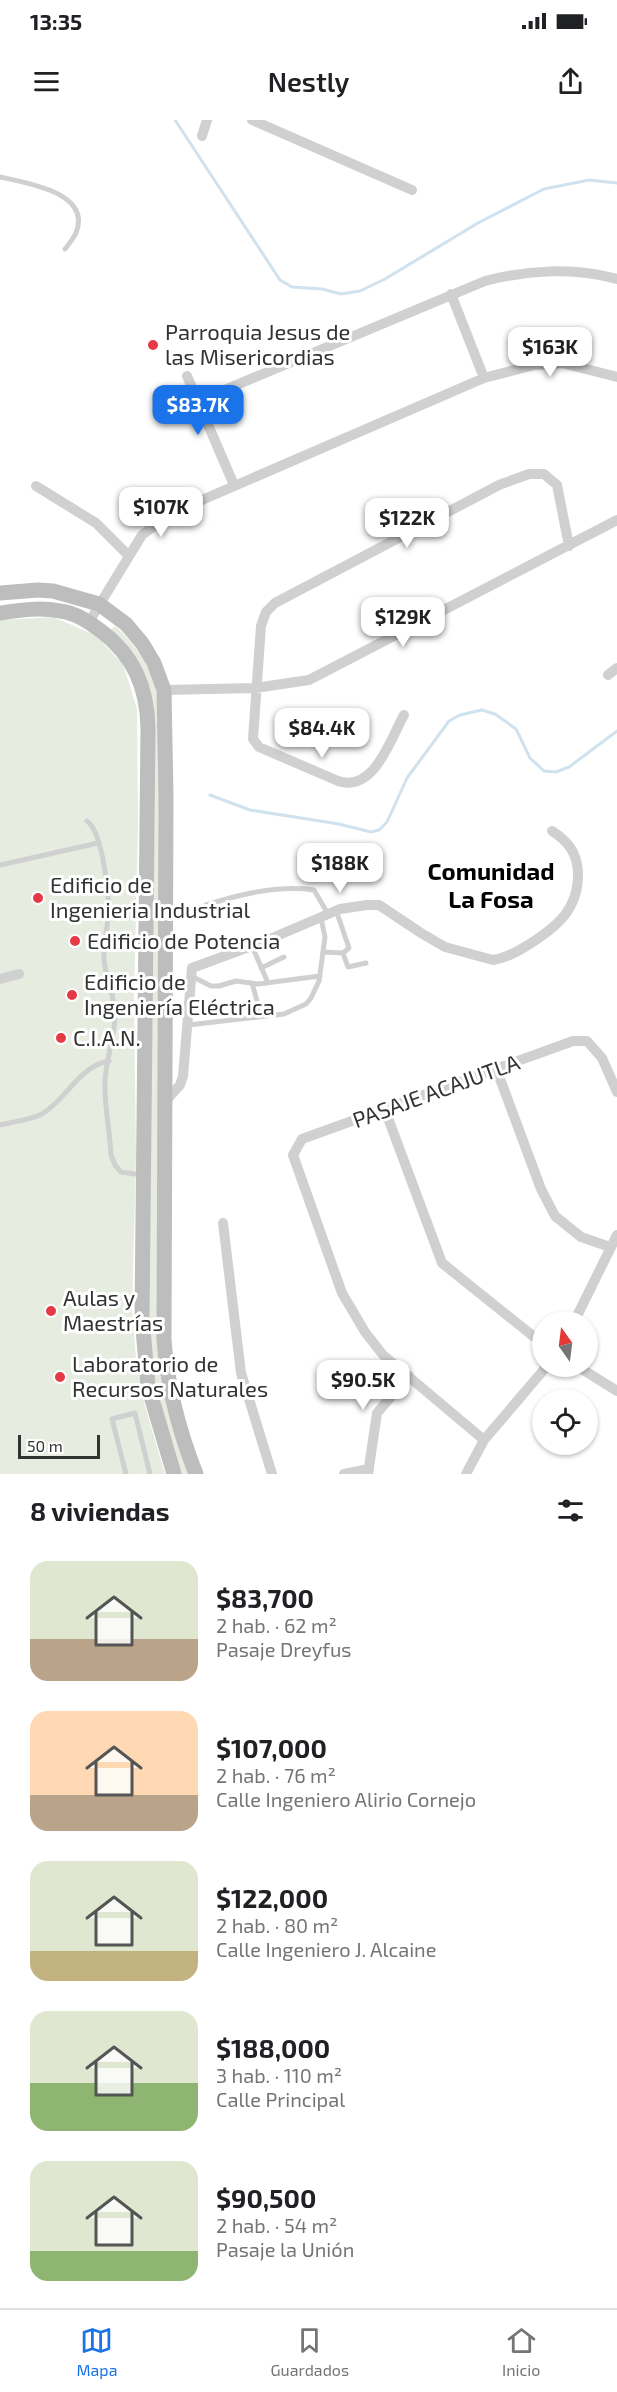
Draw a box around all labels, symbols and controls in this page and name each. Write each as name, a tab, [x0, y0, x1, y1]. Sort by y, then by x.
text: 13:35	[30, 8, 82, 34]
icon: menu	[30, 65, 63, 98]
text: Nestly	[268, 65, 349, 97]
icon: share	[554, 65, 587, 98]
place label: Parroquia Jesus de las Misericordias	[165, 318, 350, 369]
pin: $163K	[508, 327, 592, 378]
text: $163K	[522, 334, 578, 358]
marker: Parroquia Jesus de las Misericordias	[146, 338, 160, 352]
pin: $83.7K	[149, 385, 247, 436]
text: $83.7K	[167, 392, 229, 416]
pin: $107K	[119, 487, 203, 538]
text: $107K	[133, 494, 189, 518]
pin: $122K	[365, 498, 449, 549]
text: $122K	[379, 505, 435, 529]
pin: $129K	[361, 597, 445, 648]
text: $129K	[375, 604, 431, 628]
pin: $84.4K	[273, 708, 371, 759]
text: $84.4K	[288, 715, 356, 739]
pin: $188K	[298, 843, 382, 894]
text: $188K	[311, 850, 369, 874]
district label: Comunidad La Fosa	[427, 856, 555, 913]
place label: Edificio de Ingenieria Industrial	[50, 871, 250, 922]
marker: Edificio de Ingenieria Industrial	[31, 891, 45, 905]
place label: Edificio de Potencia	[87, 927, 280, 953]
marker: Edificio de Potencia	[68, 934, 82, 948]
place label: Edificio de Ingeniería Eléctrica	[84, 968, 275, 1019]
marker: Edificio de Ingeniería Eléctrica	[65, 988, 79, 1002]
place label: C.I.A.N.	[73, 1024, 141, 1050]
marker: C.I.A.N.	[54, 1031, 68, 1045]
street label: PASAJE ACAJUTLA	[349, 1048, 523, 1132]
place label: Aulas y Maestrías	[63, 1284, 163, 1335]
marker: Aulas y Maestrías	[44, 1304, 58, 1318]
north arrow	[532, 1311, 598, 1377]
map controls	[532, 1311, 598, 1455]
place label: Laboratorio de Recursos Naturales	[72, 1350, 268, 1401]
pin: $90.5K	[314, 1360, 412, 1411]
text: $90.5K	[331, 1367, 395, 1391]
marker: Laboratorio de Recursos Naturales	[53, 1370, 67, 1384]
button: locate	[532, 1389, 598, 1455]
scale bar	[18, 1432, 100, 1460]
text: 50 m	[27, 1436, 63, 1455]
icon: filters	[554, 1494, 587, 1527]
text: 8 viviendas	[30, 1495, 169, 1526]
text: $83,700	[216, 1582, 314, 1613]
icon: home	[78, 1585, 150, 1657]
text: 2 hab. · 62 m²	[216, 1613, 337, 1637]
text: Pasaje Dreyfus	[216, 1637, 352, 1661]
text: $107,000	[216, 1732, 327, 1763]
icon: home	[78, 1735, 150, 1807]
text: 2 hab. · 76 m²	[216, 1763, 336, 1787]
text: Calle Ingeniero Alirio Cornejo	[216, 1787, 476, 1811]
text: $122,000	[216, 1882, 328, 1913]
icon: home	[78, 1885, 150, 1957]
text: 2 hab. · 80 m²	[216, 1913, 338, 1937]
text: Calle Ingeniero J. Alcaine	[216, 1937, 436, 1961]
text: $188,000	[216, 2032, 330, 2063]
icon: home	[78, 2035, 150, 2107]
text: 3 hab. · 110 m²	[216, 2063, 342, 2087]
text: Calle Principal	[216, 2087, 345, 2111]
text: $90,500	[216, 2182, 316, 2213]
icon: home	[78, 2185, 150, 2257]
text: 2 hab. · 54 m²	[216, 2213, 337, 2237]
text: Pasaje la Unión	[216, 2237, 354, 2261]
tab: Mapa	[77, 2324, 117, 2379]
tab: Guardados	[270, 2324, 349, 2379]
tab: Inicio	[502, 2324, 540, 2379]

